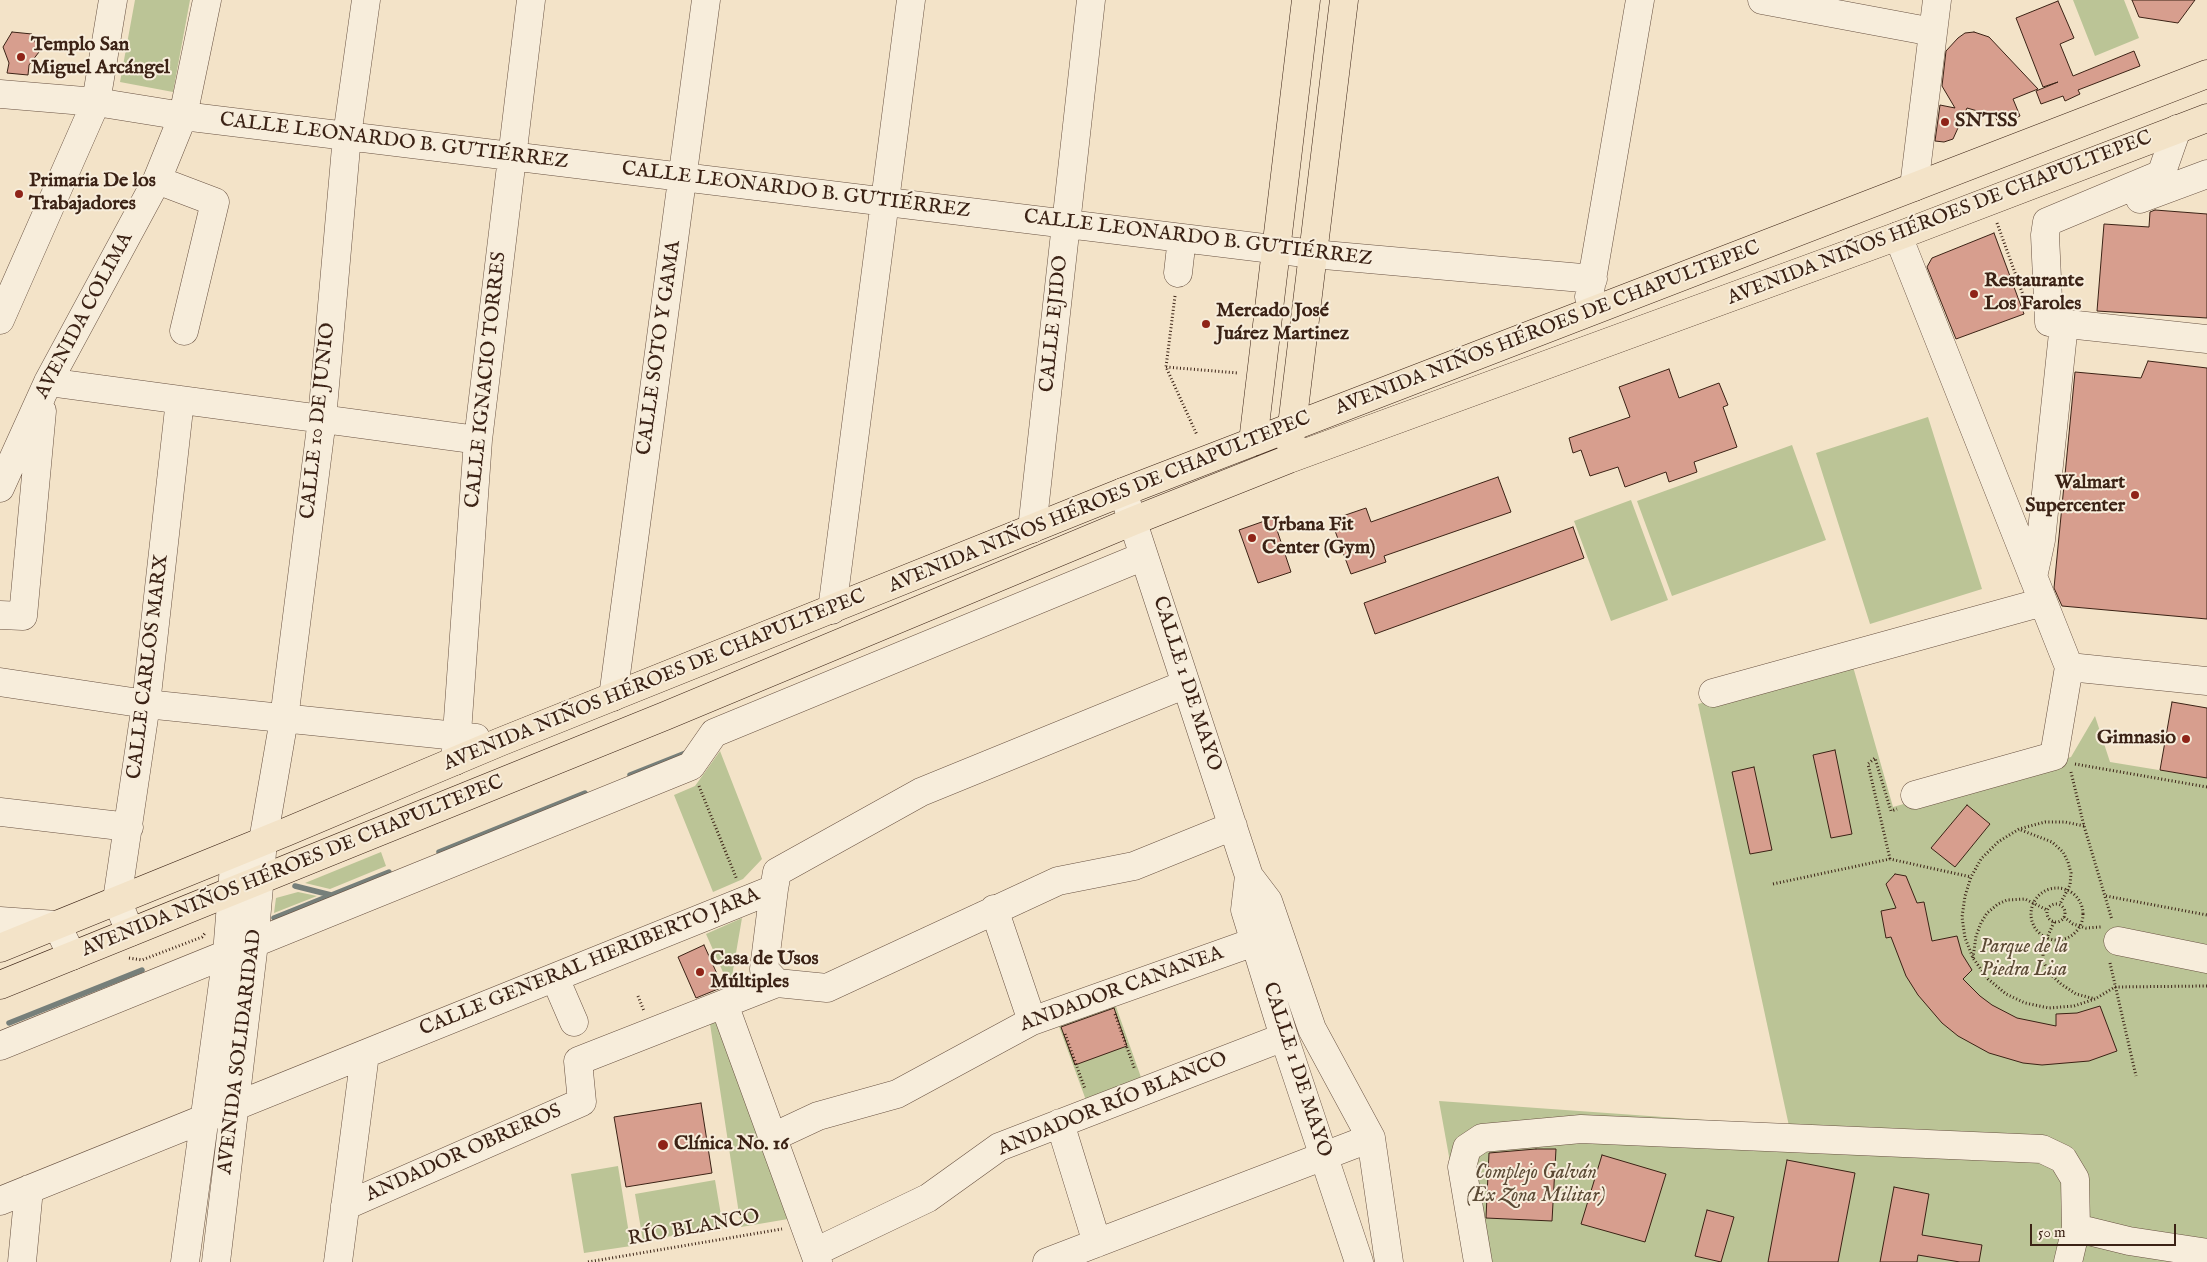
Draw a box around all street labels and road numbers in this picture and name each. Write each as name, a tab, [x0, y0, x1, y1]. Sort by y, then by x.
street label: CALLE LEONARDO B. GUTIÉRREZ	[218, 109, 570, 175]
street label: AVENIDA NIÑOS HÉROES DE CHAPULTEPEC	[1724, 127, 2156, 311]
street label: CALLE LEONARDO B. GUTIÉRREZ	[620, 158, 972, 224]
street label: CALLE LEONARDO B. GUTIÉRREZ	[1022, 206, 1374, 272]
street label: AVENIDA COLIMA	[31, 229, 139, 403]
street label: AVENIDA NIÑOS HÉROES DE CHAPULTEPEC	[1332, 237, 1764, 421]
street label: CALLE SOTO Y GAMA	[633, 239, 687, 457]
street label: CALLE IGNACIO TORRES	[462, 251, 512, 509]
street label: CALLE EJIDO	[1036, 254, 1074, 394]
street label: CALLE 10 DE JUNIO	[297, 322, 341, 520]
street label: AVENIDA NIÑOS HÉROES DE CHAPULTEPEC	[886, 407, 1314, 599]
street label: CALLE CARLOS MARX	[123, 553, 175, 781]
street label: AVENIDA NIÑOS HÉROES DE CHAPULTEPEC	[441, 585, 869, 777]
street label: CALLE 1 DE MAYO	[1146, 594, 1226, 774]
street label: AVENIDA NIÑOS HÉROES DE CHAPULTEPEC	[79, 771, 507, 963]
street label: CALLE GENERAL HERIBERTO JARA	[417, 884, 763, 1042]
street label: AVENIDA SOLIDARIDAD	[214, 928, 268, 1176]
street label: ANDADOR CANANEA	[1017, 942, 1227, 1038]
street label: CALLE 1 DE MAYO	[1256, 980, 1336, 1160]
street label: ANDADOR RÍO BLANCO	[995, 1048, 1231, 1162]
street label: ANDADOR OBREROS	[362, 1100, 566, 1208]
street label: RÍO BLANCO	[626, 1206, 762, 1252]

